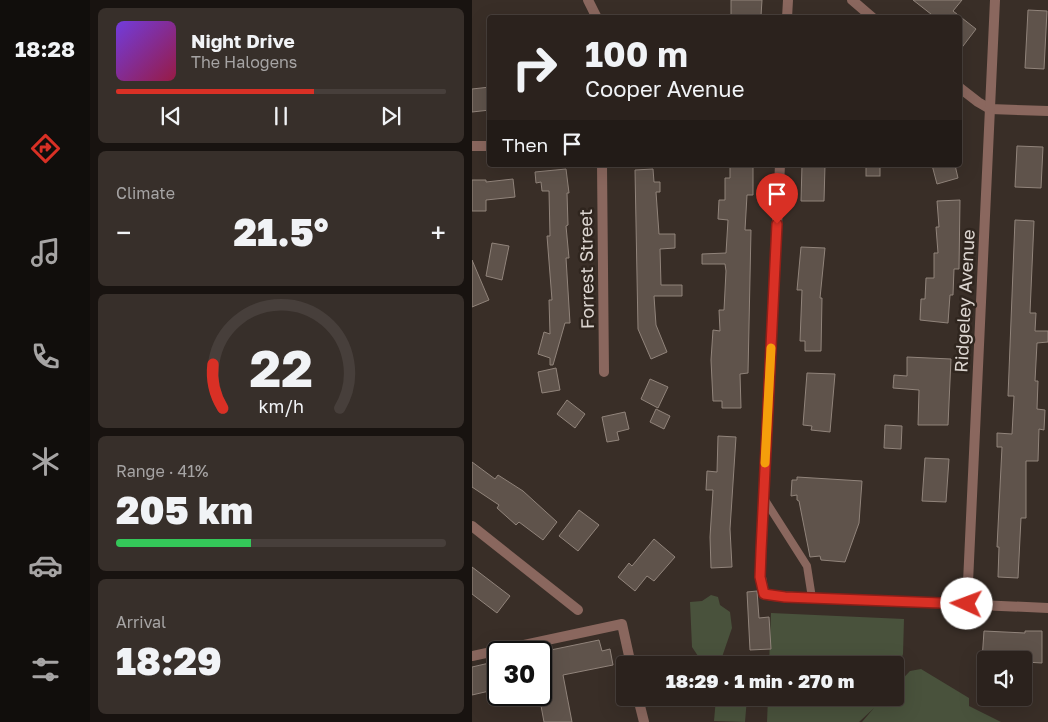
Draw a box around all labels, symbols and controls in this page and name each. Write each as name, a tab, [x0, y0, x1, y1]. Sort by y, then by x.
text: Night Drive	[191, 29, 295, 52]
text: 100 m	[585, 33, 688, 75]
text: 18:28	[15, 35, 75, 62]
icon: right	[502, 35, 567, 100]
text: The Halogens	[191, 52, 297, 72]
text: Cooper Avenue	[585, 75, 744, 102]
icon: previous	[157, 102, 185, 130]
icon: pause	[267, 102, 295, 130]
icon: next	[377, 102, 405, 130]
icon: arrive	[558, 130, 586, 158]
icon: directions	[28, 131, 63, 166]
text: Then	[502, 133, 548, 156]
pin	[756, 173, 798, 224]
icon: arrive	[763, 180, 791, 208]
text: Climate	[116, 183, 175, 203]
text: 21.5°	[234, 209, 328, 254]
street label: Forrest Street	[574, 209, 598, 329]
text: −	[116, 216, 131, 249]
text: +	[431, 216, 446, 249]
street label: Ridgeley Avenue	[949, 229, 979, 373]
icon: music	[28, 235, 63, 270]
text: 22	[249, 336, 313, 398]
icon: phone	[28, 339, 63, 374]
text: km/h	[258, 395, 304, 417]
icon: climate	[28, 444, 63, 479]
text: Range · 41%	[116, 461, 208, 481]
text: 205 km	[116, 487, 253, 532]
icon: car	[28, 548, 63, 583]
position arrow	[940, 577, 992, 629]
text: Arrival	[116, 612, 166, 632]
text: 18:29	[116, 638, 222, 683]
speed limit sign: 30	[487, 641, 552, 706]
map controls	[977, 651, 1032, 706]
button: sound	[977, 651, 1032, 706]
icon: filters	[28, 652, 63, 687]
text: 18:29 · 1 min · 270 m	[666, 669, 854, 692]

